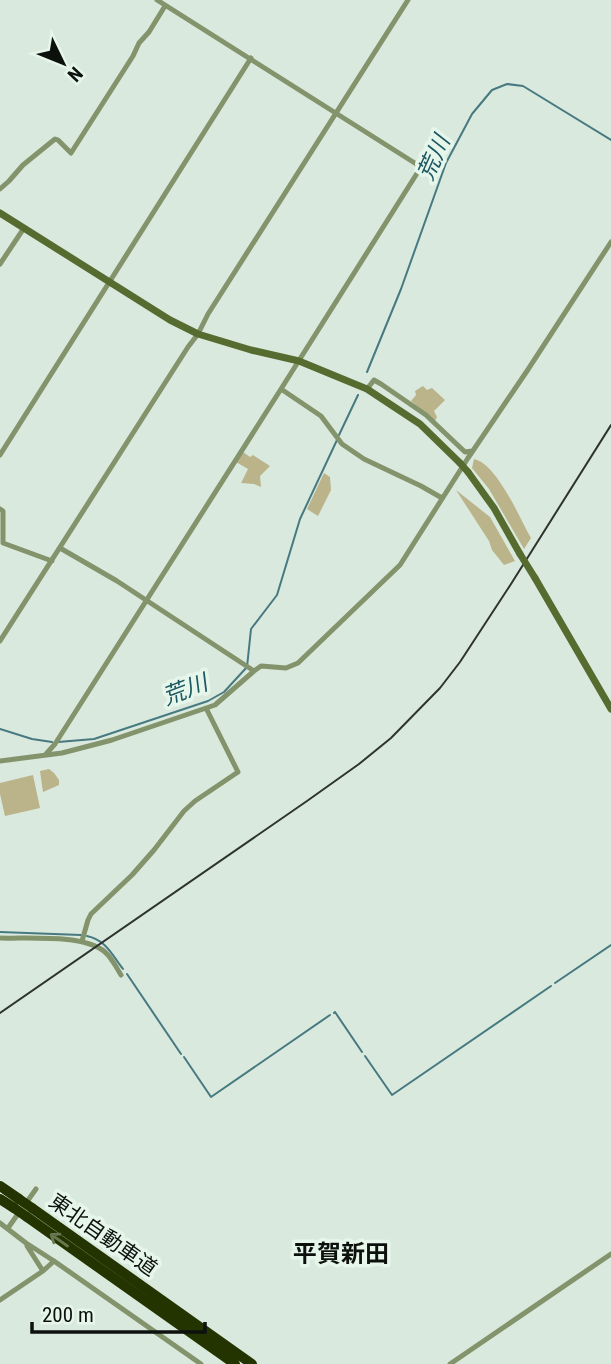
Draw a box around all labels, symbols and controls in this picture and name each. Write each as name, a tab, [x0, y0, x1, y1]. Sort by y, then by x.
north arrow	[28, 28, 98, 98]
text: N	[63, 62, 87, 86]
water label: 荒川	[412, 129, 457, 185]
water label: 荒川	[159, 668, 214, 711]
street label: 東北自動車道	[45, 1189, 161, 1281]
one-way arrow	[50, 1233, 69, 1247]
district label: 平賀新田	[293, 1240, 389, 1268]
scale bar	[32, 1290, 205, 1334]
text: 200 m	[42, 1303, 94, 1327]

